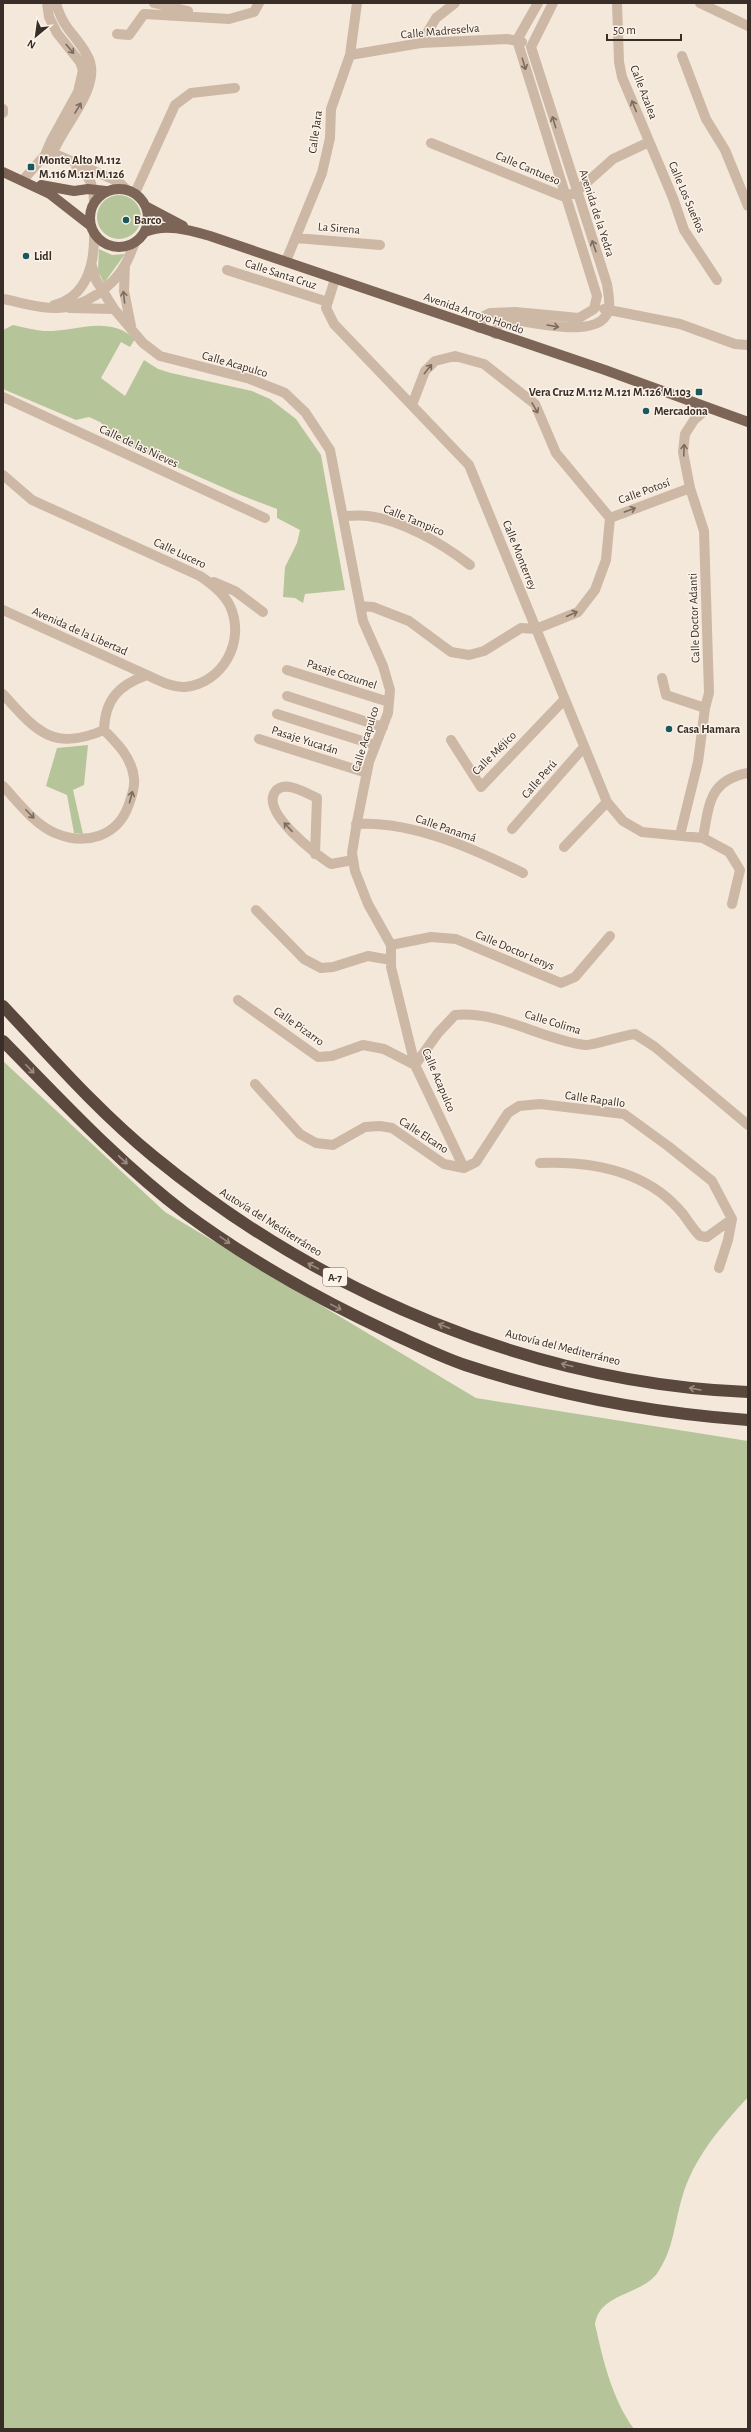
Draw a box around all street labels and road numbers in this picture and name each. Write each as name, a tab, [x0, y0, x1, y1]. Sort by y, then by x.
street label: Calle Madreselva	[400, 22, 480, 40]
street label: Calle Azalea	[628, 63, 660, 121]
street label: Calle Jara	[306, 109, 324, 154]
street label: Calle Cantueso	[494, 149, 562, 187]
street label: Calle Los Sueños	[667, 160, 707, 234]
street label: Avenida de la Yedra	[577, 168, 617, 258]
street label: La Sirena	[317, 220, 361, 236]
street label: Calle Santa Cruz	[244, 257, 318, 291]
street label: Avenida Arroyo Hondo	[422, 290, 526, 337]
street label: Calle Acapulco	[201, 349, 269, 379]
street label: Calle de las Nieves	[98, 423, 180, 469]
street label: Calle Potosí	[617, 476, 671, 506]
street label: Calle Tampico	[382, 502, 446, 538]
street label: Calle Monterrey	[500, 518, 539, 592]
street label: Calle Lucero	[152, 536, 208, 570]
street label: Calle Doctor Adanti	[686, 573, 702, 663]
street label: Avenida de la Libertad	[30, 605, 130, 657]
street label: Pasaje Cozumel	[305, 657, 379, 692]
street label: Calle Acapulco	[349, 705, 381, 773]
street label: Pasaje Yucatán	[270, 724, 340, 757]
street label: Calle Méjico	[470, 729, 519, 778]
street label: Calle Perú	[519, 758, 559, 800]
street label: Calle Panamá	[414, 812, 478, 844]
street label: Calle Doctor Lenys	[473, 928, 556, 973]
street label: Calle Pizarro	[272, 1004, 326, 1048]
street label: Calle Colima	[523, 1008, 583, 1036]
street label: Calle Acapulco	[420, 1046, 458, 1114]
street label: Calle Rapallo	[564, 1089, 626, 1109]
street label: Calle Elcano	[397, 1115, 451, 1155]
street label: Autovía del Mediterráneo	[218, 1186, 324, 1258]
road number: A-7	[323, 1268, 347, 1286]
street label: Autovía del Mediterráneo	[504, 1327, 622, 1367]

